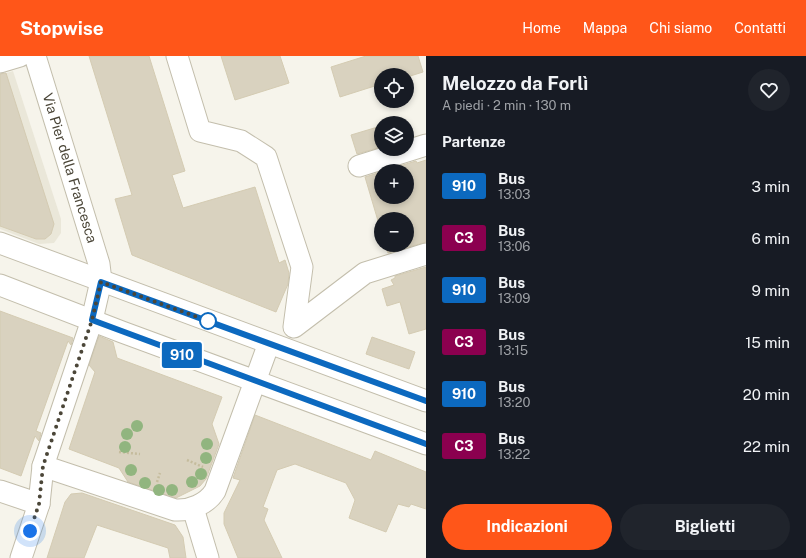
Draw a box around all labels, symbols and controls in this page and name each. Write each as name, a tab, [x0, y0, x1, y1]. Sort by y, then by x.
text: Stopwise	[20, 17, 104, 39]
text: Home	[522, 20, 561, 36]
text: Mappa	[583, 20, 627, 36]
text: Chi siamo	[649, 20, 712, 36]
text: Contatti	[734, 20, 786, 36]
map controls	[374, 68, 414, 252]
button: locate	[374, 68, 414, 108]
button: heart	[748, 69, 790, 111]
text: Melozzo da Forlì	[442, 72, 588, 94]
street label: Via Pier della Francesca	[40, 91, 100, 245]
text: A piedi · 2 min · 130 m	[442, 98, 571, 113]
button: layers	[374, 116, 414, 156]
text: Partenze	[442, 133, 506, 150]
button: +	[374, 164, 414, 204]
text: Bus	[498, 170, 525, 187]
text: 910	[452, 178, 476, 194]
text: 3 min	[751, 178, 790, 195]
text: 13:03	[498, 187, 530, 202]
button: −	[374, 212, 414, 252]
text: Bus	[498, 222, 525, 239]
text: C3	[454, 230, 474, 246]
text: 6 min	[752, 230, 790, 247]
text: 13:06	[498, 239, 530, 254]
text: Bus	[498, 274, 525, 291]
text: 910	[452, 282, 476, 298]
text: 9 min	[752, 282, 790, 299]
text: 13:09	[498, 291, 530, 306]
unlabelled marker	[199, 312, 217, 330]
text: Bus	[498, 326, 525, 343]
text: C3	[454, 334, 474, 350]
text: 15 min	[745, 334, 790, 351]
line badge: 910	[159, 342, 205, 368]
text: 13:15	[498, 343, 528, 358]
text: 910	[170, 347, 194, 363]
text: Bus	[498, 378, 525, 395]
text: 910	[452, 386, 476, 402]
text: 20 min	[743, 386, 790, 403]
text: 13:20	[498, 395, 530, 410]
text: Bus	[498, 430, 525, 447]
text: C3	[454, 438, 474, 454]
text: 22 min	[743, 438, 790, 455]
text: 13:22	[498, 447, 530, 462]
button: Indicazioni	[442, 504, 612, 550]
button: Biglietti	[620, 504, 790, 550]
your location	[20, 521, 40, 541]

